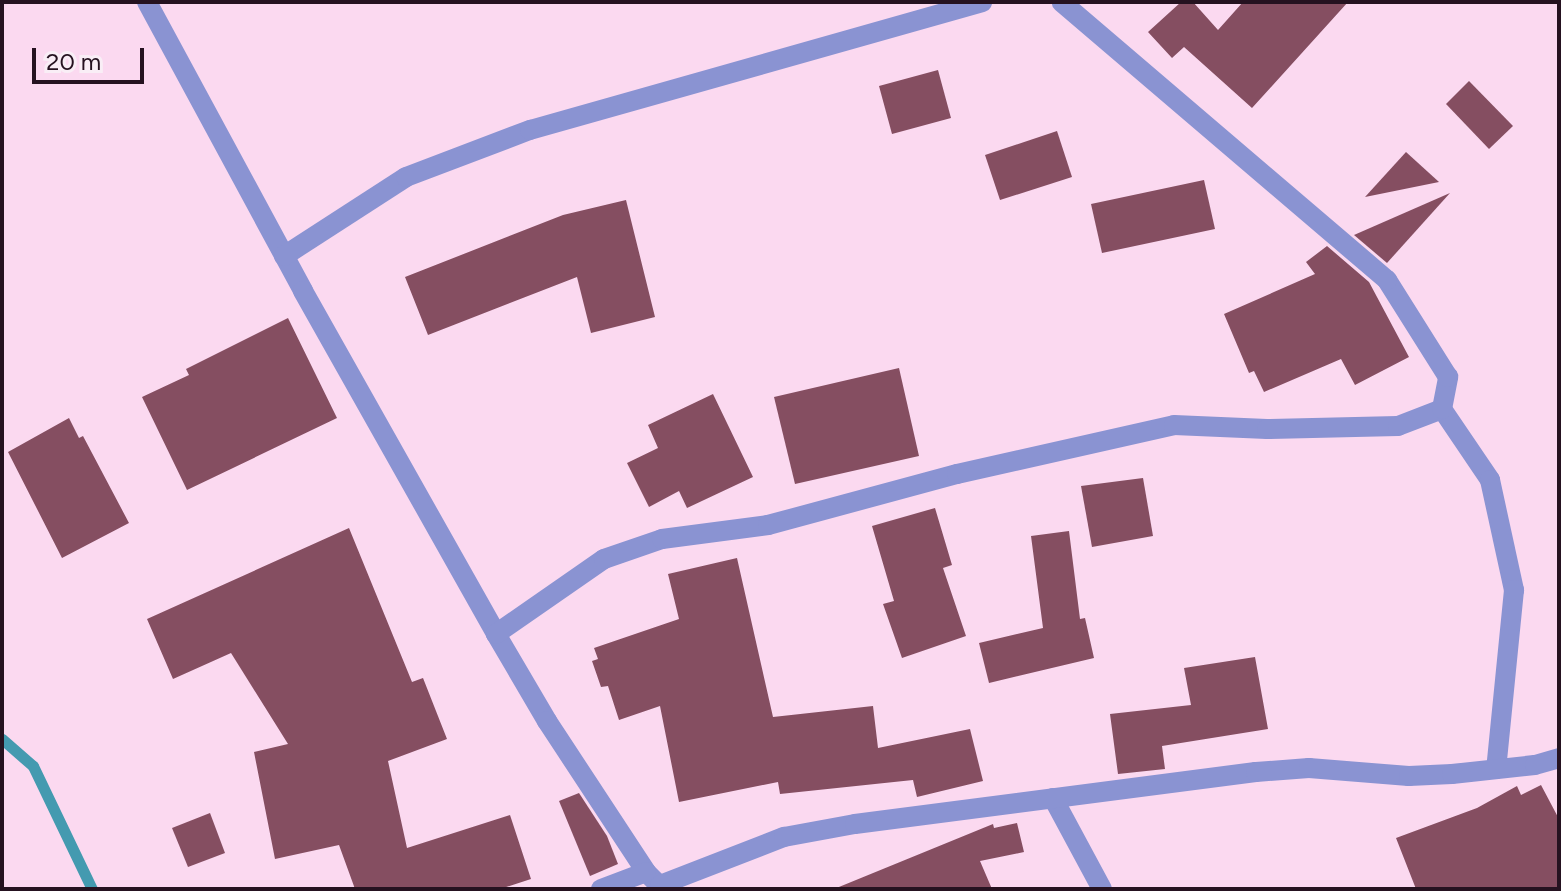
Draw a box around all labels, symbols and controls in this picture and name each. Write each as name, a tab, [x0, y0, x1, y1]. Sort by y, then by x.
scale bar	[36, 32, 148, 82]
text: 20 m	[46, 47, 101, 76]

